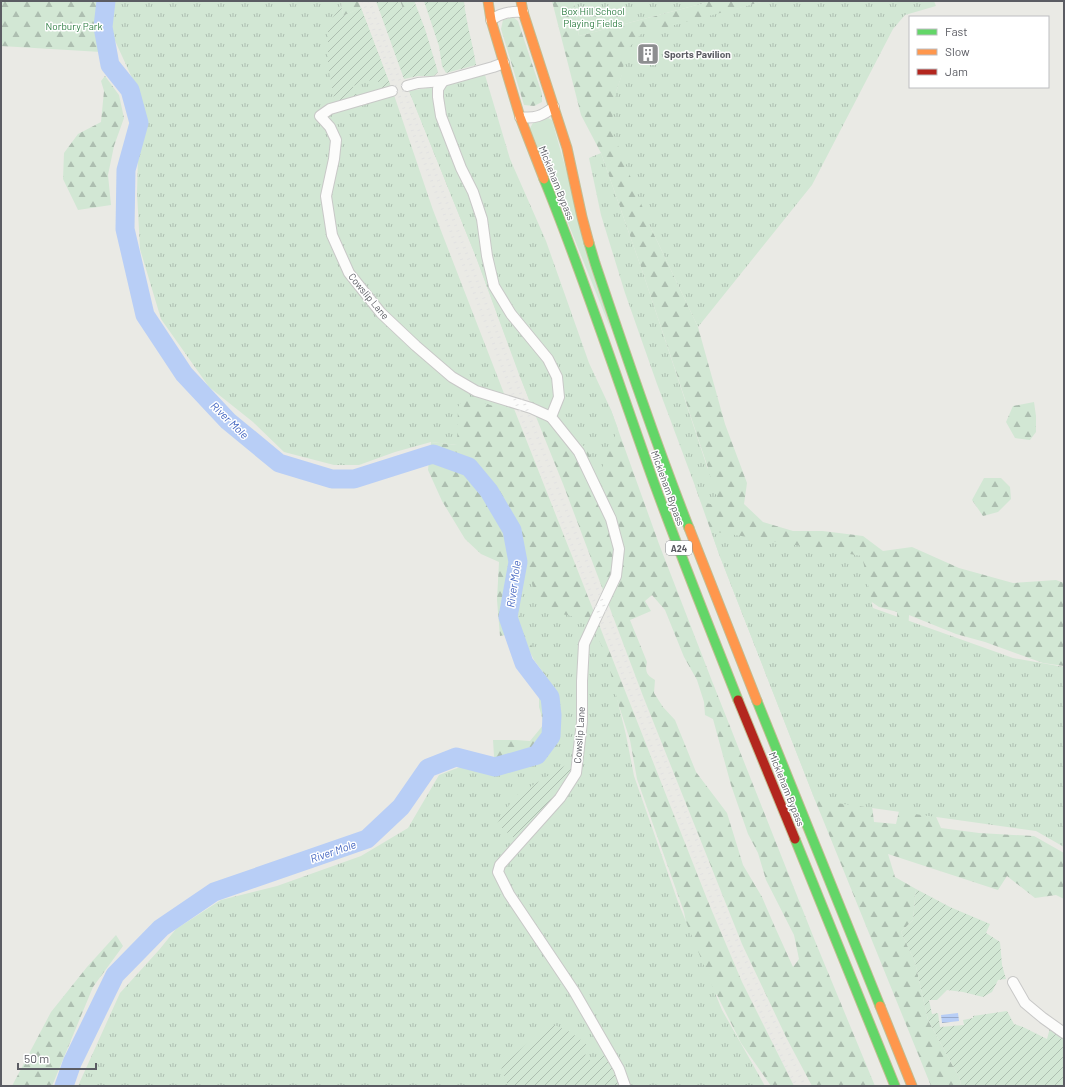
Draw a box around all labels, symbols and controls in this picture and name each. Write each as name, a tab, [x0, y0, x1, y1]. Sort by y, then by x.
park label: Box Hill School Playing Fields	[561, 5, 625, 29]
legend	[909, 16, 1049, 88]
park label: Norbury Park	[46, 20, 102, 32]
text: Fast	[945, 24, 968, 38]
building icon: Sports Pavilion	[635, 41, 661, 67]
text: Slow	[945, 44, 970, 58]
place label: Sports Pavilion	[664, 48, 731, 60]
text: Jam	[945, 64, 968, 78]
street label: Mickleham Bypass	[537, 144, 577, 222]
street label: Cowslip Lane	[346, 270, 392, 322]
water label: River Mole	[208, 399, 252, 441]
street label: Mickleham Bypass	[649, 449, 687, 527]
road number: A24	[666, 541, 692, 555]
water label: River Mole	[503, 559, 523, 608]
street label: Cowslip Lane	[571, 706, 587, 764]
street label: Mickleham Bypass	[767, 750, 807, 828]
water label: River Mole	[308, 837, 358, 865]
scale bar	[18, 1045, 96, 1071]
text: 50 m	[24, 1051, 49, 1065]

